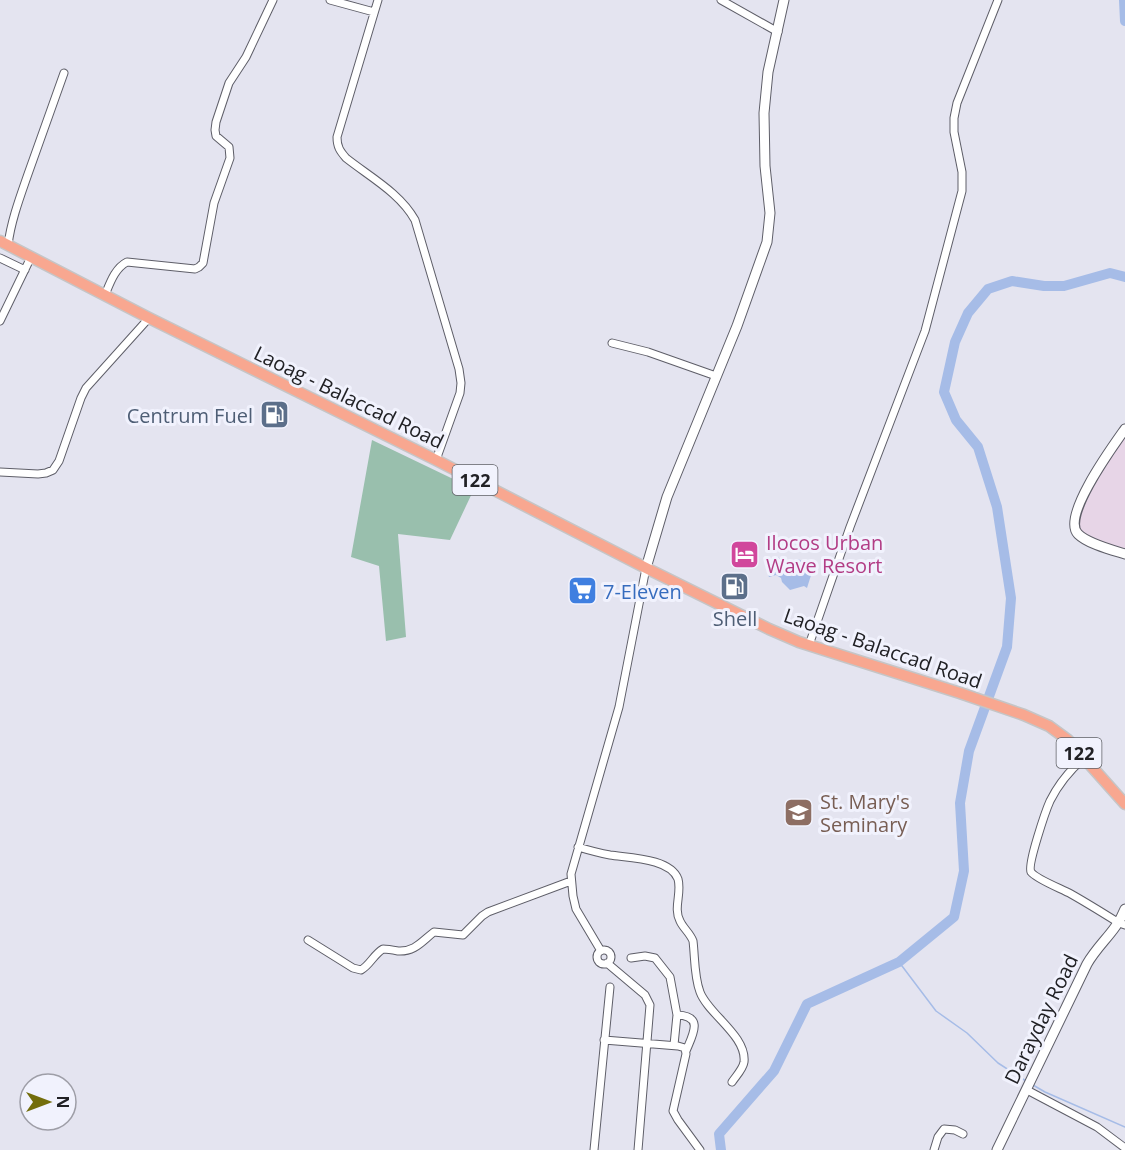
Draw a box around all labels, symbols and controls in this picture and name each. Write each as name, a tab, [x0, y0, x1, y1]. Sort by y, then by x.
street label: Laoag - Balaccad Road	[250, 339, 448, 455]
fuel station icon: Centrum Fuel	[258, 399, 290, 431]
place label: Centrum Fuel	[127, 402, 253, 429]
road number: 122	[452, 465, 498, 495]
place label: Ilocos Urban Wave Resort	[766, 529, 883, 579]
hotel icon: Ilocos Urban Wave Resort	[729, 538, 761, 570]
fuel station icon: Shell	[719, 571, 751, 603]
supermarket icon: 7-Eleven	[566, 575, 598, 607]
place label: 7-Eleven	[603, 578, 682, 605]
street label: Laoag - Balaccad Road	[780, 601, 986, 695]
place label: Shell	[713, 605, 757, 632]
road number: 122	[1056, 738, 1102, 768]
place label: St. Mary's Seminary	[820, 788, 910, 838]
school or university icon: St. Mary's Seminary	[783, 796, 815, 828]
street label: Darayday Road	[998, 950, 1084, 1088]
north arrow	[18, 1072, 78, 1132]
text: N	[52, 1095, 74, 1109]

